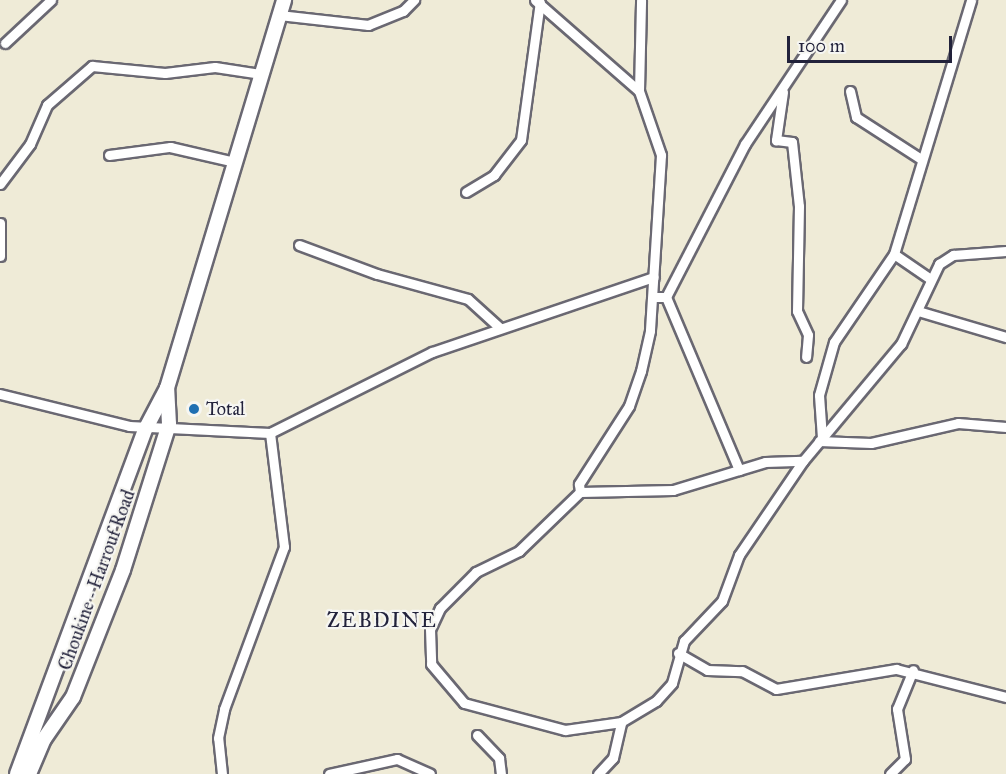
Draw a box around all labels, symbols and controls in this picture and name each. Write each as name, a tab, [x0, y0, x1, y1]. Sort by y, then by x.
scale bar	[790, 24, 955, 62]
text: 100 m	[798, 35, 845, 57]
place label: Total	[206, 398, 245, 420]
marker: Total	[187, 402, 201, 416]
street label: Choukine - Harrouf Road	[54, 487, 140, 673]
district label: ZEBDINE	[327, 607, 437, 633]

